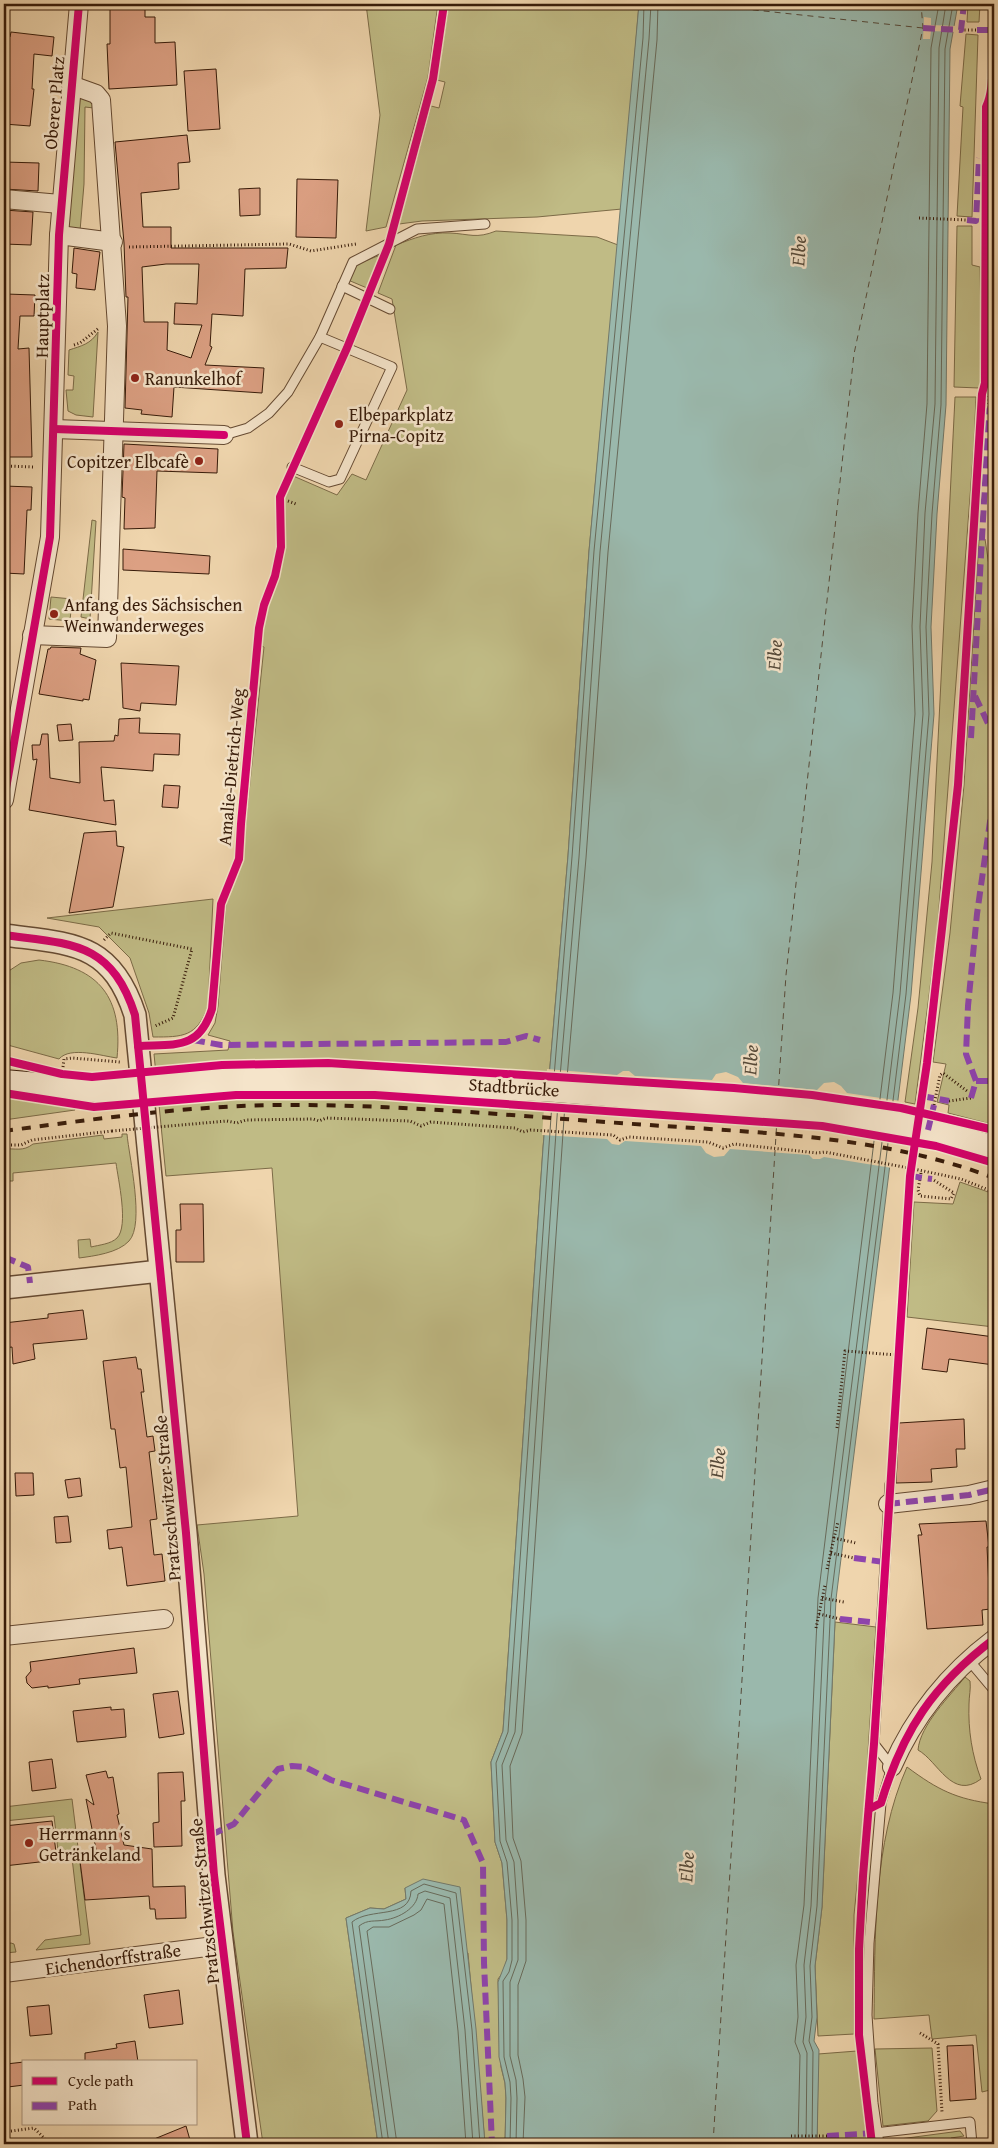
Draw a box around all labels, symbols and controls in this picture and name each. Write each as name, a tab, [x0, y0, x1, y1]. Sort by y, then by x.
street label: Oberer Platz	[36, 55, 72, 151]
water label: Elbe	[783, 235, 813, 268]
street label: Hauptplatz	[28, 274, 56, 358]
place label: Ranunkelhof	[145, 365, 243, 392]
marker: Ranunkelhof	[129, 372, 141, 384]
place label: Elbeparkplatz Pirna-Copitz	[349, 401, 453, 449]
marker: Elbeparkplatz Pirna-Copitz	[333, 418, 345, 430]
place label: Copitzer Elbcafè	[67, 448, 189, 475]
marker: Copitzer Elbcafè	[193, 455, 205, 467]
place label: Anfang des Sächsischen Weinwanderweges	[64, 591, 242, 639]
marker: Anfang des Sächsischen Weinwanderweges	[48, 608, 60, 620]
water label: Elbe	[759, 639, 789, 672]
street label: Amalie-Dietrich-Weg	[211, 687, 251, 847]
water label: Elbe	[735, 1044, 765, 1077]
street label: Stadtbrücke	[468, 1070, 560, 1104]
street label: Pratzschwitzer Straße	[146, 1414, 188, 1582]
water label: Elbe	[702, 1446, 732, 1480]
street label: Pratzschwitzer Straße	[182, 1817, 226, 1985]
place label: Herrmann´s Getränkeland	[39, 1820, 141, 1868]
marker: Herrmann´s Getränkeland	[23, 1837, 35, 1849]
water label: Elbe	[671, 1851, 701, 1884]
street label: Eichendorffstraße	[44, 1936, 182, 1982]
legend	[22, 2060, 198, 2126]
text: Cycle path	[68, 2070, 134, 2091]
text: Path	[68, 2094, 97, 2115]

